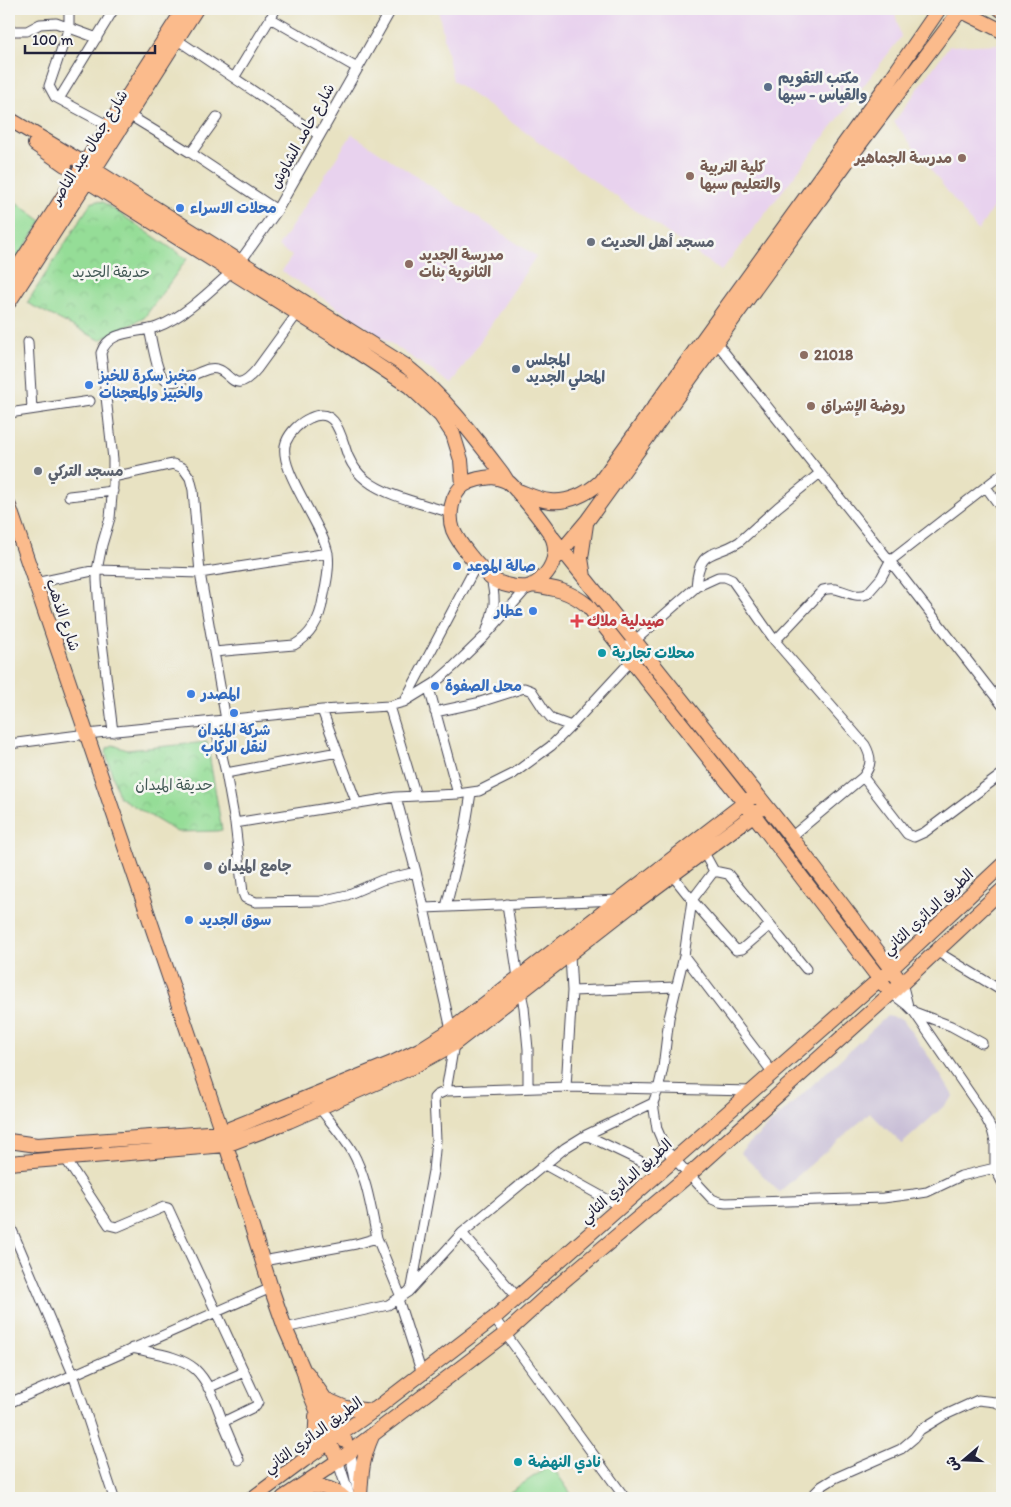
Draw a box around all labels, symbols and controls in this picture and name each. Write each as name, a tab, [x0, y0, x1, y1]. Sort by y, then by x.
scale bar	[25, 22, 155, 54]
text: 100 m	[32, 31, 74, 49]
place label: مكتب التقويم والقياس - سبها	[778, 69, 867, 104]
street label: شارع حامد الشاوش	[266, 80, 339, 192]
marker: مكتب التقويم والقياس - سبها	[762, 81, 774, 93]
street label: شارع جمال عبد الناصر	[46, 86, 132, 209]
place label: مدرسة الجماهير	[853, 149, 952, 167]
marker: مدرسة الجماهير	[956, 152, 968, 164]
place label: كلية التربية والتعليم سبها	[700, 158, 781, 195]
marker: كلية التربية والتعليم سبها	[684, 170, 696, 182]
place label: محلات الاسراء	[190, 199, 277, 217]
marker: محلات الاسراء	[174, 202, 186, 214]
place label: مسجد أهل الحديث	[601, 232, 714, 251]
marker: مسجد أهل الحديث	[585, 236, 597, 248]
place label: مدرسة الجديد الثانوية بنات	[419, 246, 504, 282]
marker: مدرسة الجديد الثانوية بنات	[403, 258, 415, 270]
park label: حديقة الجديد	[72, 263, 150, 281]
place label: 21018	[814, 346, 854, 364]
marker: 21018	[798, 349, 810, 361]
place label: المجلس المحلي الجديد	[526, 351, 605, 391]
marker: المجلس المحلي الجديد	[510, 363, 522, 375]
place label: مخبز سكرة للخبز والخبيز والمعجنات	[97, 367, 203, 402]
marker: مخبز سكرة للخبز والخبيز والمعجنات	[83, 379, 95, 391]
place label: روضة الإشراق	[821, 397, 906, 416]
marker: روضة الإشراق	[805, 400, 817, 412]
place label: مسجد التركي	[48, 462, 123, 485]
marker: مسجد التركي	[32, 465, 44, 477]
place label: صالة الموعد	[467, 557, 536, 576]
marker: صالة الموعد	[451, 560, 463, 572]
street label: شارع الذهب	[41, 577, 84, 654]
place label: عطار	[493, 602, 523, 620]
marker: عطار	[527, 605, 539, 617]
place label: صيدلية ملاك	[587, 612, 665, 630]
marker: صيدلية ملاك	[571, 615, 583, 627]
place label: محلات تجارية	[612, 644, 695, 662]
marker: محلات تجارية	[596, 647, 608, 659]
place label: محل الصفوة	[445, 677, 522, 696]
marker: محل الصفوة	[429, 680, 441, 692]
place label: المصدر	[199, 685, 240, 703]
marker: المصدر	[185, 688, 197, 700]
marker: شركة الميدان لنقل الركاب	[228, 707, 240, 719]
place label: شركة الميدان لنقل الركاب	[198, 721, 270, 756]
park label: حديقة الميدان	[135, 776, 213, 794]
place label: جامع الميدان	[218, 857, 292, 877]
marker: جامع الميدان	[202, 860, 214, 872]
street label: الطريق الدائري الثاني	[879, 865, 980, 962]
place label: سوق الجديد	[199, 911, 271, 930]
marker: سوق الجديد	[183, 914, 195, 926]
street label: الطريق الدائري الثاني	[576, 1135, 678, 1230]
street label: الطريق الدائري الثاني	[260, 1393, 368, 1480]
north arrow	[938, 1434, 988, 1484]
place label: نادي النهضة	[528, 1453, 601, 1474]
text: ش	[942, 1454, 963, 1474]
marker: نادي النهضة	[512, 1456, 524, 1468]

